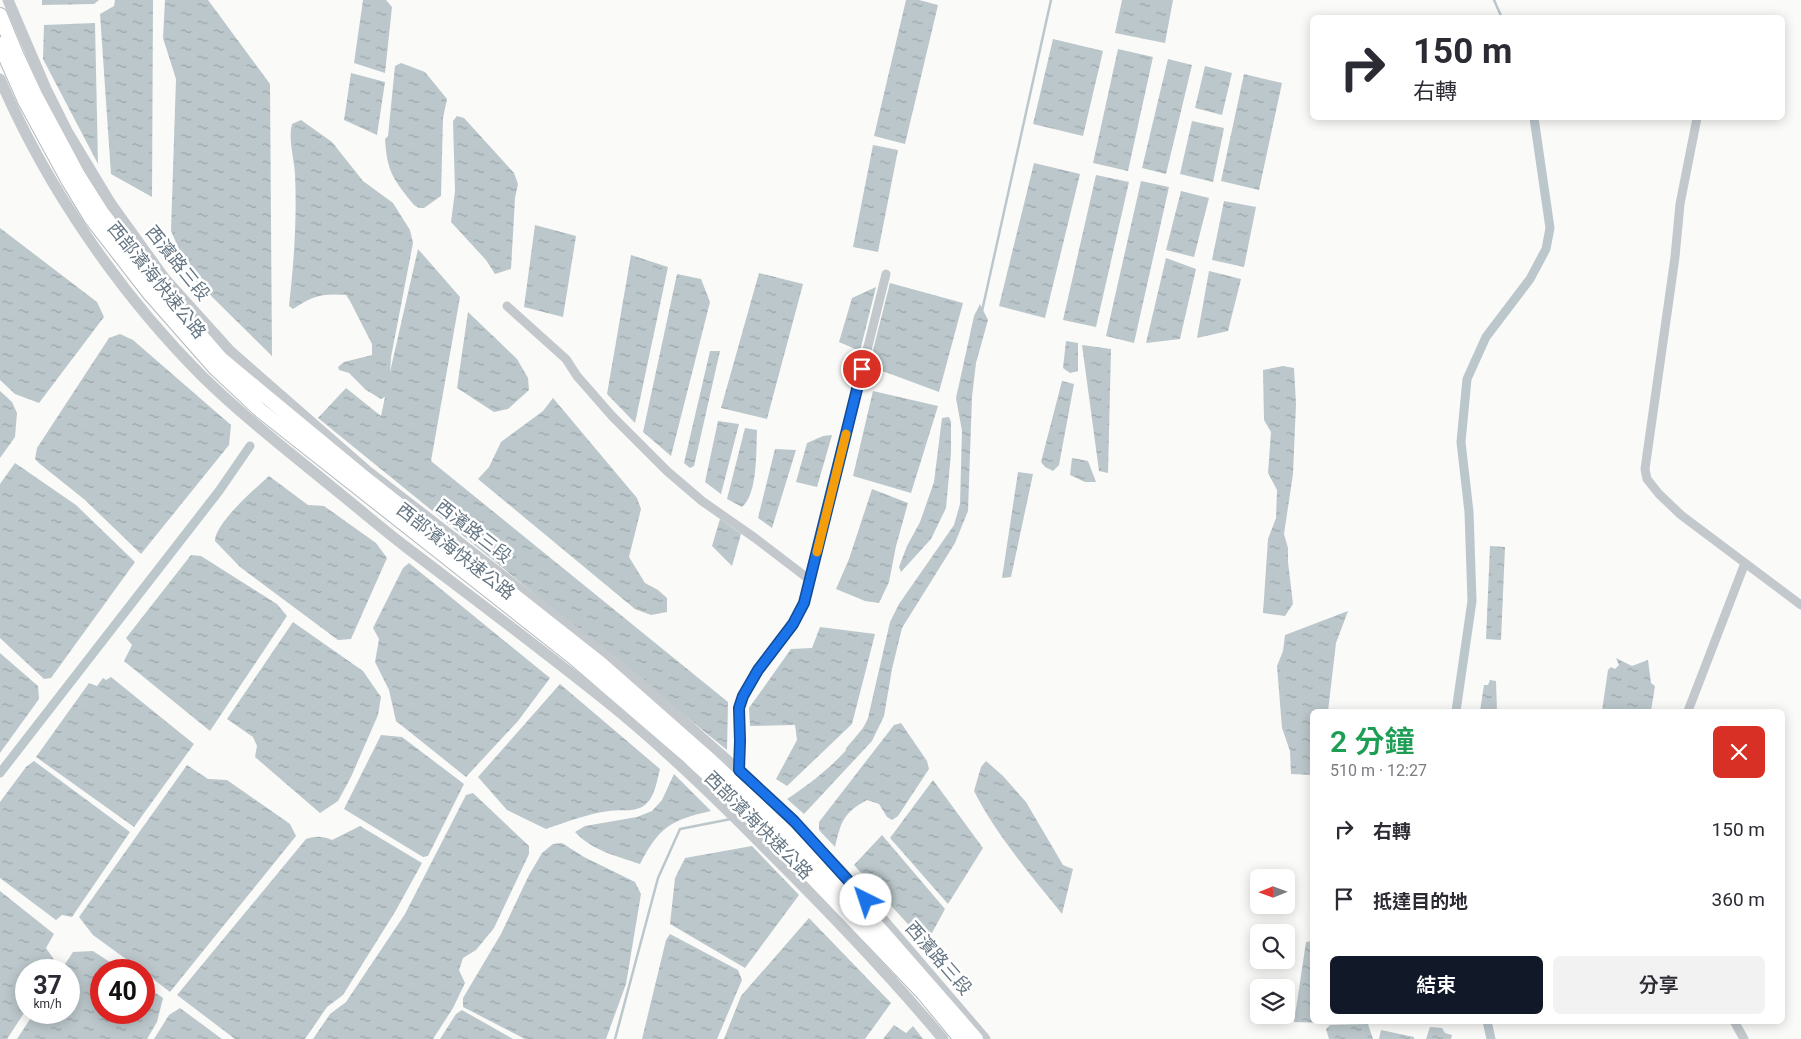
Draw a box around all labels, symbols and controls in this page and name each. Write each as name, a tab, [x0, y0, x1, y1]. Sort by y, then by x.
text: 150 m	[1413, 31, 1512, 72]
icon: right	[1330, 35, 1395, 100]
text: 右轉	[1413, 79, 1457, 104]
street label: 西部濱海快速公路	[104, 217, 210, 343]
street label: 西濱路三段	[142, 221, 214, 305]
pin	[841, 348, 883, 390]
icon: arrive	[848, 355, 876, 383]
street label: 西濱路三段	[432, 495, 516, 567]
street label: 西部濱海快速公路	[393, 498, 519, 604]
text: 2 分鐘	[1330, 724, 1415, 759]
button: close	[1713, 726, 1765, 778]
text: 510 m · 12:27	[1330, 761, 1427, 780]
street label: 西部濱海快速公路	[701, 767, 817, 883]
icon: right	[1330, 815, 1358, 843]
text: 150 m	[1712, 818, 1765, 841]
text: 右轉	[1373, 820, 1411, 843]
north arrow	[1250, 869, 1295, 914]
map controls	[1250, 869, 1295, 1024]
position arrow	[839, 873, 891, 925]
icon: arrive	[1330, 885, 1358, 913]
text: 360 m	[1712, 888, 1765, 911]
text: 抵達目的地	[1373, 890, 1468, 913]
street label: 西濱路三段	[902, 917, 976, 999]
button: search	[1250, 924, 1295, 969]
button: 結束	[1330, 956, 1543, 1014]
button: 分享	[1553, 956, 1765, 1014]
speed limit sign: 40	[90, 959, 155, 1024]
text: 37	[33, 971, 62, 1000]
button: layers	[1250, 979, 1295, 1024]
text: km/h	[33, 997, 62, 1011]

